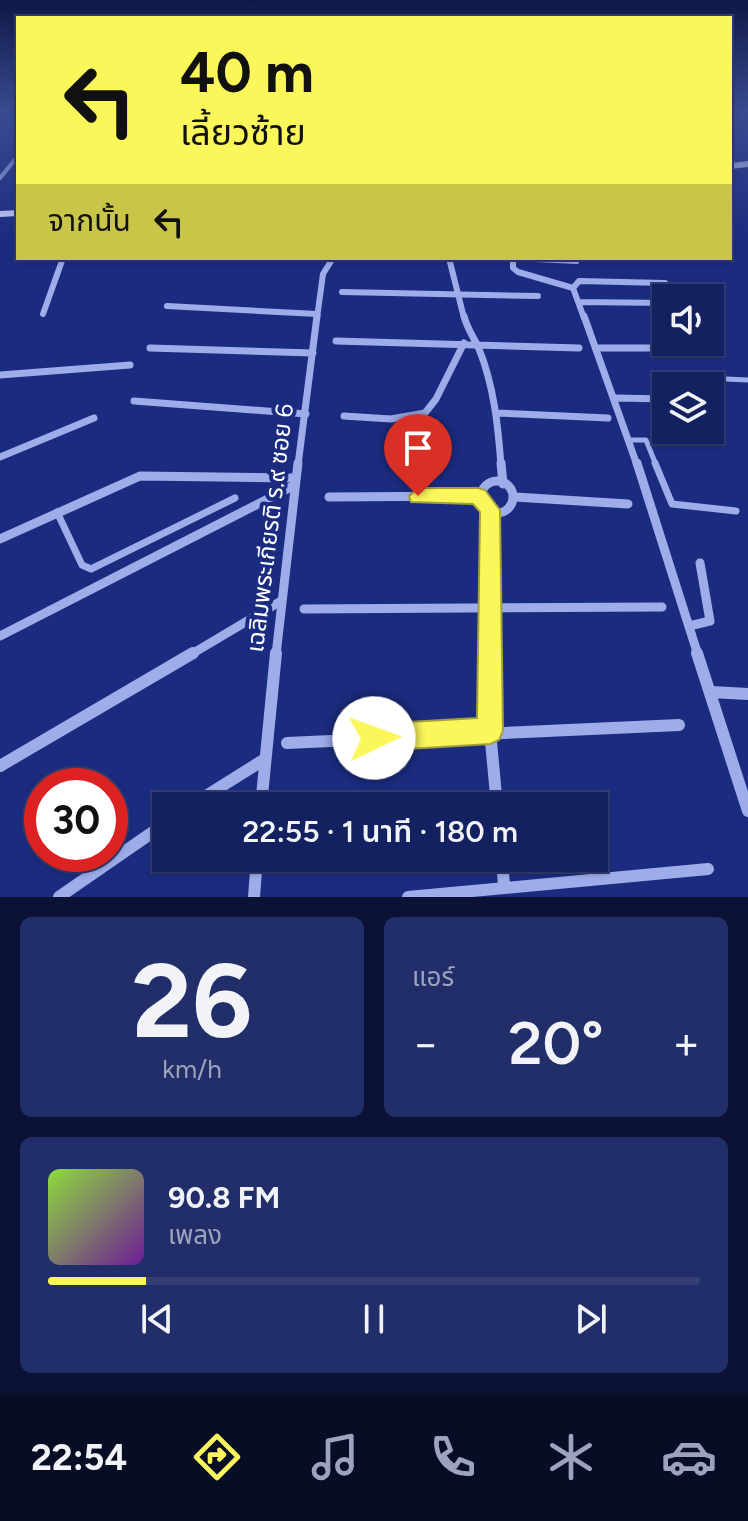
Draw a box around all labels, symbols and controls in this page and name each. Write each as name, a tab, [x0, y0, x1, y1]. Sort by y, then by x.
text: 40 m	[180, 39, 314, 106]
icon: left	[48, 48, 152, 152]
text: เลี้ยวซ้าย	[180, 111, 306, 154]
icon: left	[147, 200, 191, 244]
text: จากนั้น	[48, 202, 131, 239]
map controls	[652, 284, 724, 444]
button: sound	[652, 284, 724, 356]
button: layers	[652, 372, 724, 444]
street label: เฉลิมพระเกียรติ ร.๙ ซอย 6	[240, 402, 299, 654]
pin	[384, 414, 452, 496]
icon: arrive	[396, 426, 440, 470]
position arrow	[332, 696, 416, 780]
speed limit sign: 30	[24, 768, 128, 872]
text: 22:55 · 1 นาที · 180 m	[242, 813, 518, 850]
text: 26	[132, 938, 252, 1063]
text: แอร์	[412, 961, 454, 993]
text: 20°	[508, 1007, 604, 1079]
text: −	[412, 1017, 439, 1070]
text: +	[673, 1017, 700, 1070]
text: km/h	[162, 1053, 222, 1085]
text: 90.8 FM	[168, 1179, 280, 1216]
text: เพลง	[168, 1219, 222, 1251]
icon: previous	[135, 1297, 179, 1341]
icon: pause	[352, 1297, 396, 1341]
icon: next	[569, 1297, 613, 1341]
icon: directions	[189, 1429, 245, 1485]
icon: music	[307, 1429, 363, 1485]
icon: phone	[425, 1429, 481, 1485]
icon: climate	[543, 1429, 599, 1485]
icon: car	[661, 1429, 717, 1485]
text: 22:54	[31, 1436, 127, 1479]

